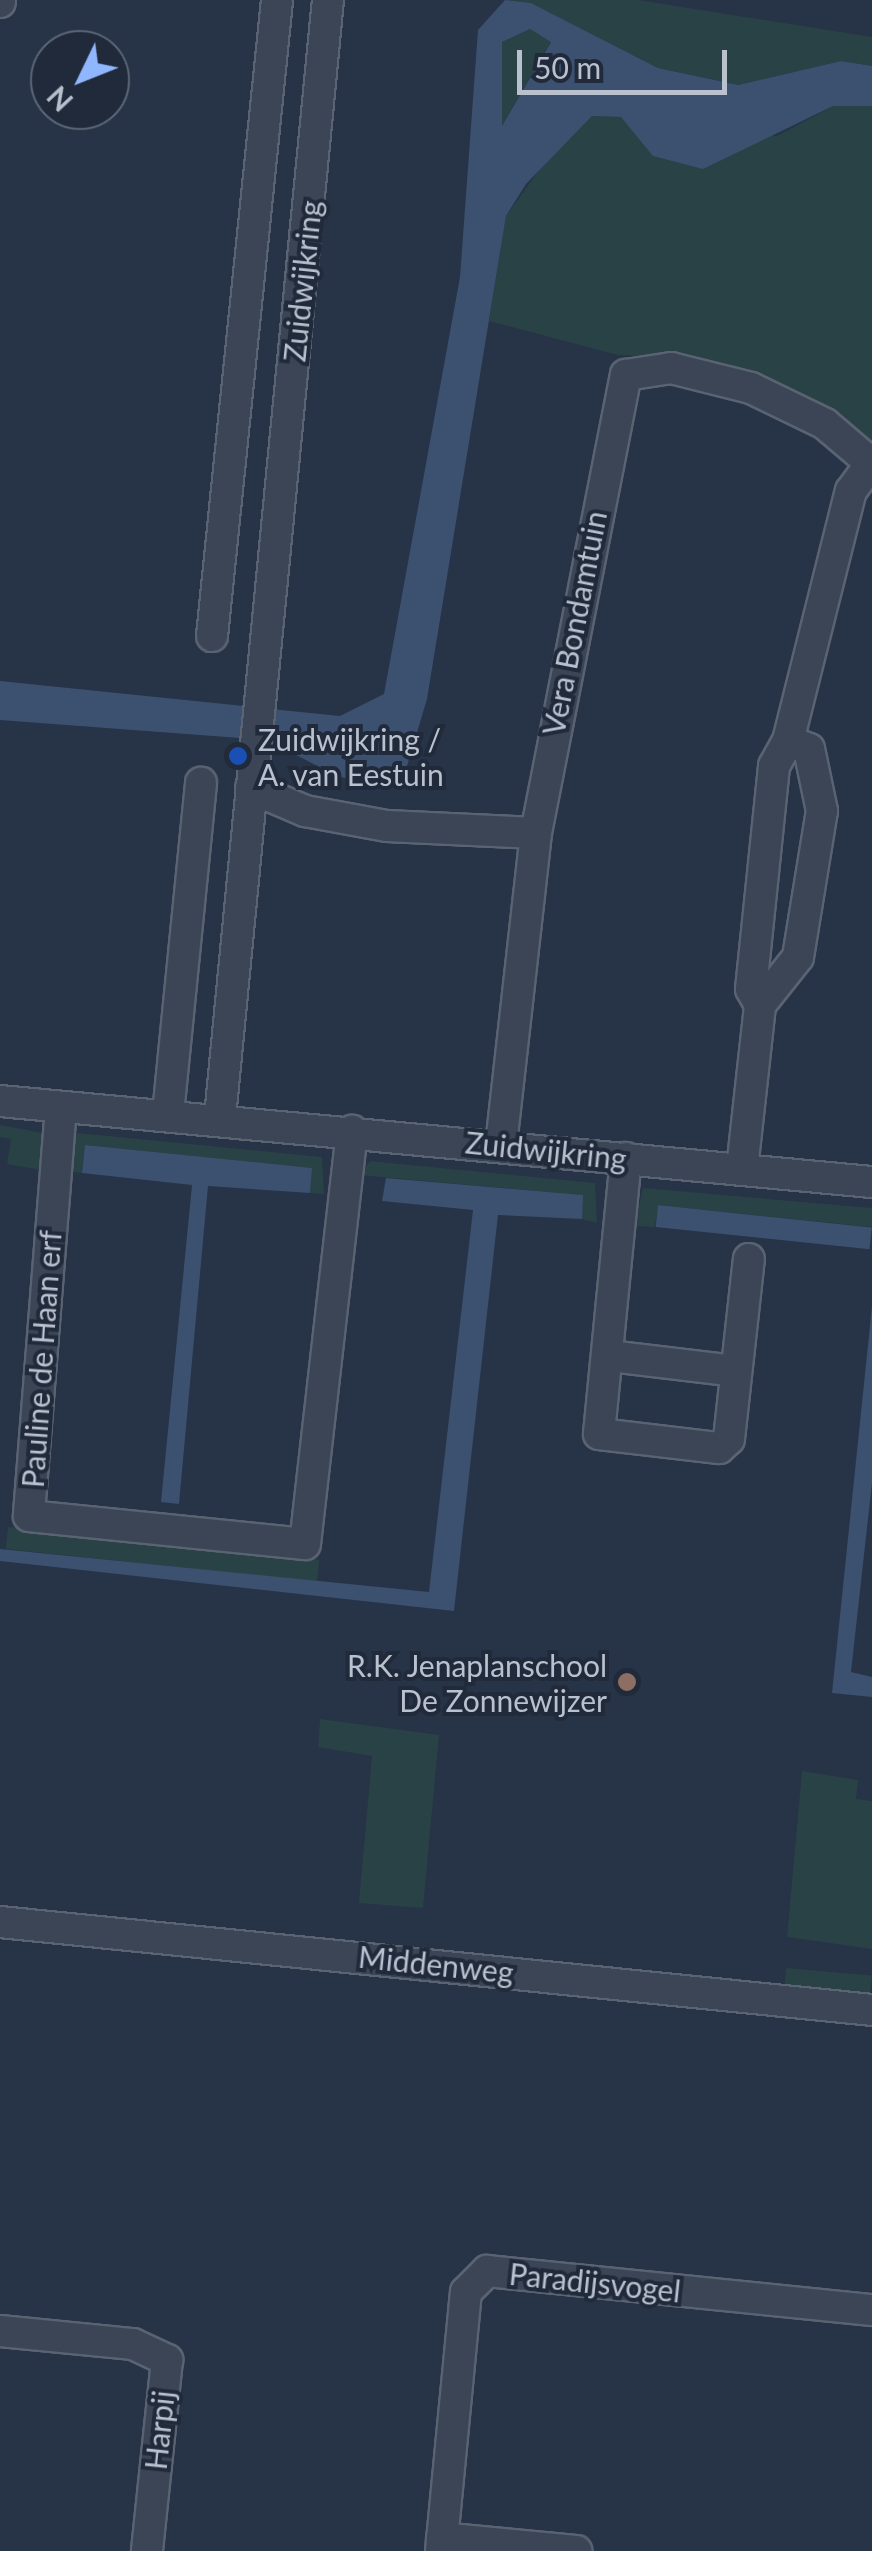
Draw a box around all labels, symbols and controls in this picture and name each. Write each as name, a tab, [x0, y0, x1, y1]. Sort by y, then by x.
north arrow	[30, 30, 130, 130]
scale bar	[522, 30, 732, 92]
text: 50 m	[534, 49, 601, 85]
text: N	[40, 80, 79, 119]
street label: Zuidwijkring	[276, 199, 328, 363]
street label: Vera Bondamtuin	[535, 508, 613, 738]
place label: Zuidwijkring / A. van Eestuin	[258, 721, 444, 792]
marker: Zuidwijkring / A. van Eestuin	[227, 745, 249, 767]
street label: Zuidwijkring	[464, 1124, 628, 1176]
street label: Pauline de Haan erf	[14, 1229, 68, 1489]
place label: R.K. Jenaplanschool De Zonnewijzer	[346, 1647, 607, 1718]
marker: R.K. Jenaplanschool De Zonnewijzer	[616, 1671, 638, 1693]
street label: Middenweg	[357, 1938, 515, 1990]
street label: Paradijsvogel	[507, 2255, 683, 2309]
street label: Harpij	[137, 2389, 181, 2471]

